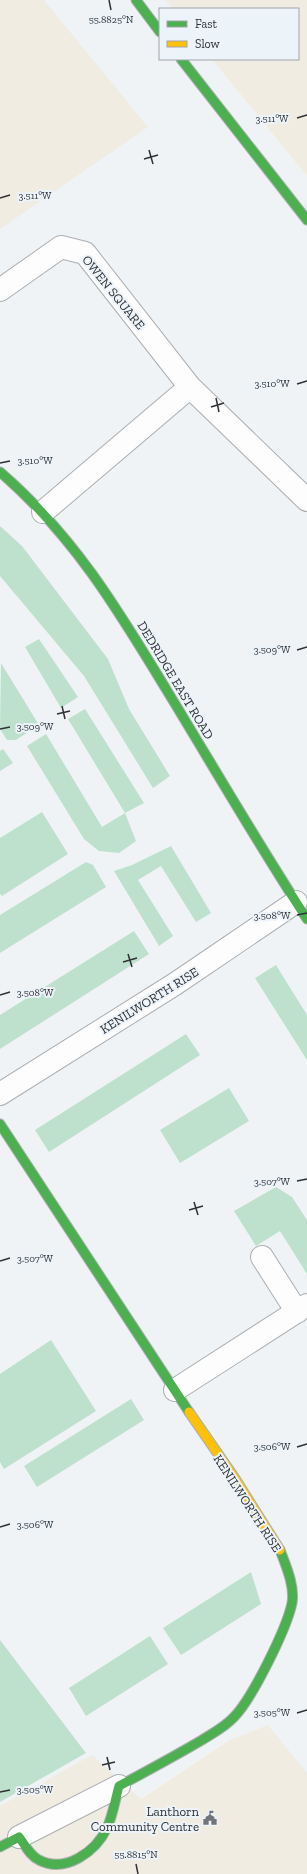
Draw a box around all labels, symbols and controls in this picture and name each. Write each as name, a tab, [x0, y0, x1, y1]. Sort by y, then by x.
legend	[159, 8, 299, 60]
text: 55.8825°N	[89, 14, 134, 26]
text: Fast	[195, 17, 218, 31]
text: Slow	[195, 37, 221, 51]
text: 3.511°W	[256, 113, 289, 125]
text: 3.511°W	[19, 190, 52, 202]
street label: OWEN SQUARE	[79, 252, 148, 333]
text: 3.510°W	[254, 378, 290, 390]
text: 3.510°W	[17, 455, 53, 467]
street label: DEDRIDGE EAST ROAD	[134, 619, 217, 742]
text: 3.509°W	[254, 644, 291, 656]
text: 3.509°W	[17, 721, 54, 733]
text: 3.508°W	[254, 910, 291, 922]
street label: KENILWORTH RISE	[97, 964, 201, 1037]
text: 3.508°W	[17, 987, 54, 999]
text: 3.507°W	[254, 1176, 291, 1188]
text: 3.507°W	[17, 1253, 54, 1265]
text: 3.506°W	[254, 1441, 291, 1453]
street label: KENILWORTH RISE	[211, 1452, 285, 1555]
text: 3.506°W	[17, 1519, 54, 1531]
text: 3.505°W	[254, 1707, 291, 1719]
text: 3.505°W	[17, 1784, 54, 1796]
place label: Lanthorn Community Centre	[91, 1804, 200, 1834]
public building icon: Lanthorn Community Centre	[202, 1810, 218, 1826]
text: 55.8815°N	[114, 1849, 158, 1861]

